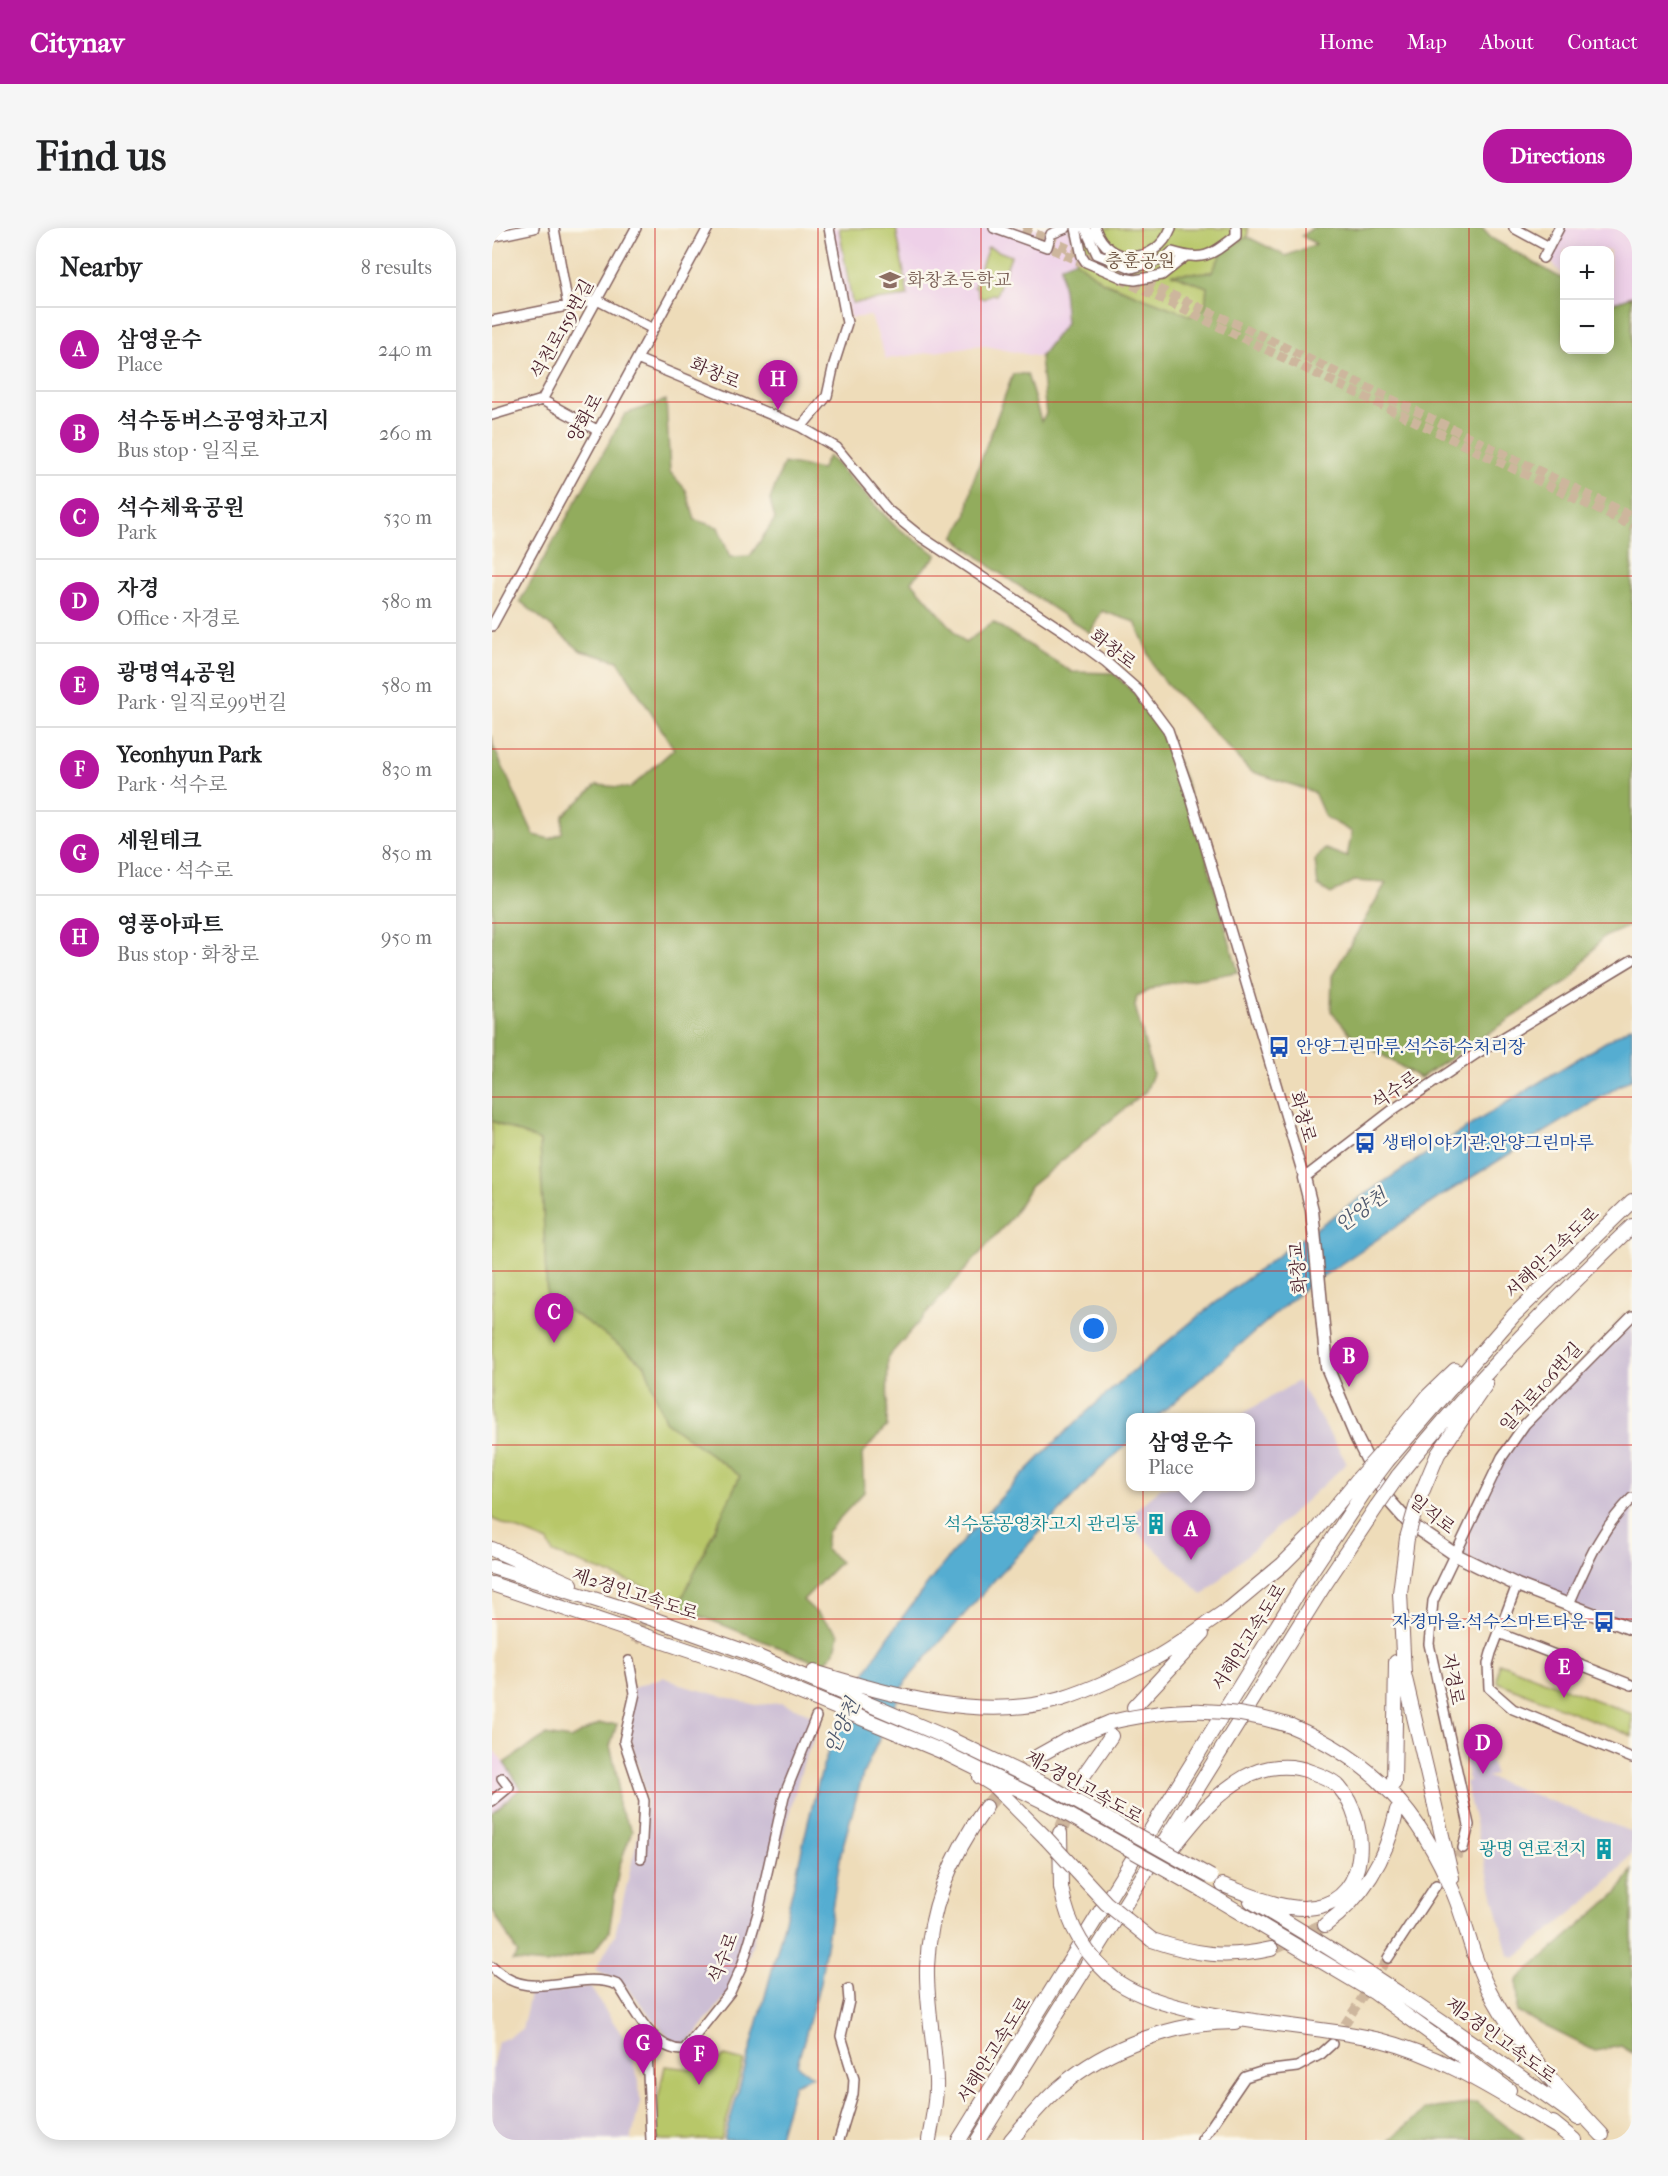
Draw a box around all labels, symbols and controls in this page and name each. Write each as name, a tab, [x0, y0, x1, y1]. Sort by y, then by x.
text: Citynav	[30, 26, 124, 59]
text: Home	[1319, 30, 1374, 54]
text: Map	[1407, 30, 1447, 54]
text: About	[1480, 30, 1534, 54]
text: Contact	[1567, 30, 1638, 54]
button: Directions	[1483, 129, 1632, 183]
text: Find us	[36, 132, 166, 181]
map controls	[1560, 246, 1614, 354]
button: +	[1560, 246, 1614, 300]
park label: 충훈공원	[1105, 251, 1175, 272]
text: Nearby	[60, 252, 142, 283]
text: 8 results	[361, 256, 432, 279]
school or university icon: 화창초등학교	[878, 268, 902, 292]
place label: 화창초등학교	[907, 270, 1012, 291]
street label: 석천로159번길	[526, 276, 598, 383]
button: −	[1560, 300, 1614, 354]
text: 삼영운수	[117, 327, 202, 353]
text: A	[73, 338, 86, 361]
text: 240 m	[378, 338, 432, 361]
text: Place	[117, 353, 163, 376]
street label: 화창로	[687, 354, 743, 393]
pin: H	[758, 360, 798, 410]
street label: 양화로	[564, 390, 607, 446]
text: 석수동버스공영차고지	[117, 408, 330, 434]
text: B	[73, 422, 86, 445]
text: 260 m	[379, 422, 432, 445]
text: Bus stop · 일직로	[117, 439, 259, 462]
text: 석수체육공원	[117, 495, 245, 521]
text: C	[73, 506, 86, 529]
text: 530 m	[383, 506, 432, 529]
text: Park	[117, 521, 157, 544]
text: 자경	[117, 576, 160, 602]
text: D	[72, 590, 87, 613]
text: 580 m	[381, 590, 432, 613]
text: Office · 자경로	[117, 607, 240, 630]
street label: 화창로	[1086, 625, 1140, 674]
text: 광명역4공원	[117, 660, 236, 686]
text: E	[73, 674, 86, 697]
text: 580 m	[381, 674, 432, 697]
text: Park · 일직로99번길	[117, 691, 287, 714]
text: Yeonhyun Park	[117, 742, 262, 768]
text: F	[74, 758, 85, 781]
text: 830 m	[382, 758, 432, 781]
text: Park · 석수로	[117, 773, 227, 796]
text: 세원테크	[117, 828, 202, 854]
text: G	[72, 842, 87, 865]
text: 850 m	[381, 842, 432, 865]
text: Place · 석수로	[117, 859, 233, 882]
text: 영풍아파트	[117, 912, 223, 938]
text: H	[72, 926, 87, 949]
text: 950 m	[381, 926, 432, 949]
text: Bus stop · 화창로	[117, 943, 259, 966]
bus stop icon: 안양그린마루.석수하수처리장	[1267, 1035, 1291, 1059]
place label: 안양그린마루.석수하수처리장	[1296, 1037, 1526, 1058]
street label: 석수로	[1368, 1067, 1423, 1114]
street label: 화창로	[1285, 1089, 1320, 1145]
bus stop icon: 생태이야기관.안양그린마루	[1353, 1131, 1377, 1155]
place label: 생태이야기관.안양그린마루	[1382, 1133, 1594, 1154]
water label: 안양천	[1331, 1183, 1393, 1237]
street label: 서해안고속도로	[1501, 1204, 1603, 1303]
street label: 화창교	[1286, 1240, 1311, 1295]
pin: C	[534, 1294, 574, 1343]
your location	[1079, 1314, 1108, 1343]
pin: B	[1330, 1338, 1368, 1387]
street label: 일직로106번길	[1496, 1338, 1587, 1436]
popup	[1126, 1413, 1255, 1491]
text: 삼영운수	[1148, 1430, 1233, 1456]
text: Place	[1148, 1456, 1194, 1479]
street label: 일직로	[1405, 1490, 1459, 1539]
pin: A	[1172, 1510, 1210, 1560]
building icon: 석수동공영차고지 관리동	[1144, 1512, 1168, 1536]
place label: 석수동공영차고지 관리동	[944, 1514, 1139, 1535]
street label: 제2경인고속도로	[569, 1564, 700, 1625]
street label: 서해안고속도로	[1208, 1580, 1291, 1694]
bus stop icon: 자경마을.석수스마트타운	[1592, 1610, 1616, 1634]
place label: 자경마을.석수스마트타운	[1392, 1612, 1588, 1633]
pin: E	[1544, 1648, 1584, 1698]
street label: 자경로	[1437, 1651, 1468, 1707]
water label: 안양천	[820, 1694, 865, 1757]
pin: D	[1464, 1724, 1502, 1774]
street label: 제2경인고속도로	[1021, 1747, 1146, 1828]
building icon: 광명 연료전지	[1592, 1837, 1616, 1861]
place label: 광명 연료전지	[1479, 1839, 1587, 1860]
street label: 석수로	[704, 1930, 743, 1986]
street label: 서해안고속도로	[953, 1993, 1036, 2107]
street label: 제2경인고속도로	[1442, 1993, 1560, 2087]
pin: G	[624, 2024, 662, 2074]
pin: F	[680, 2036, 718, 2085]

